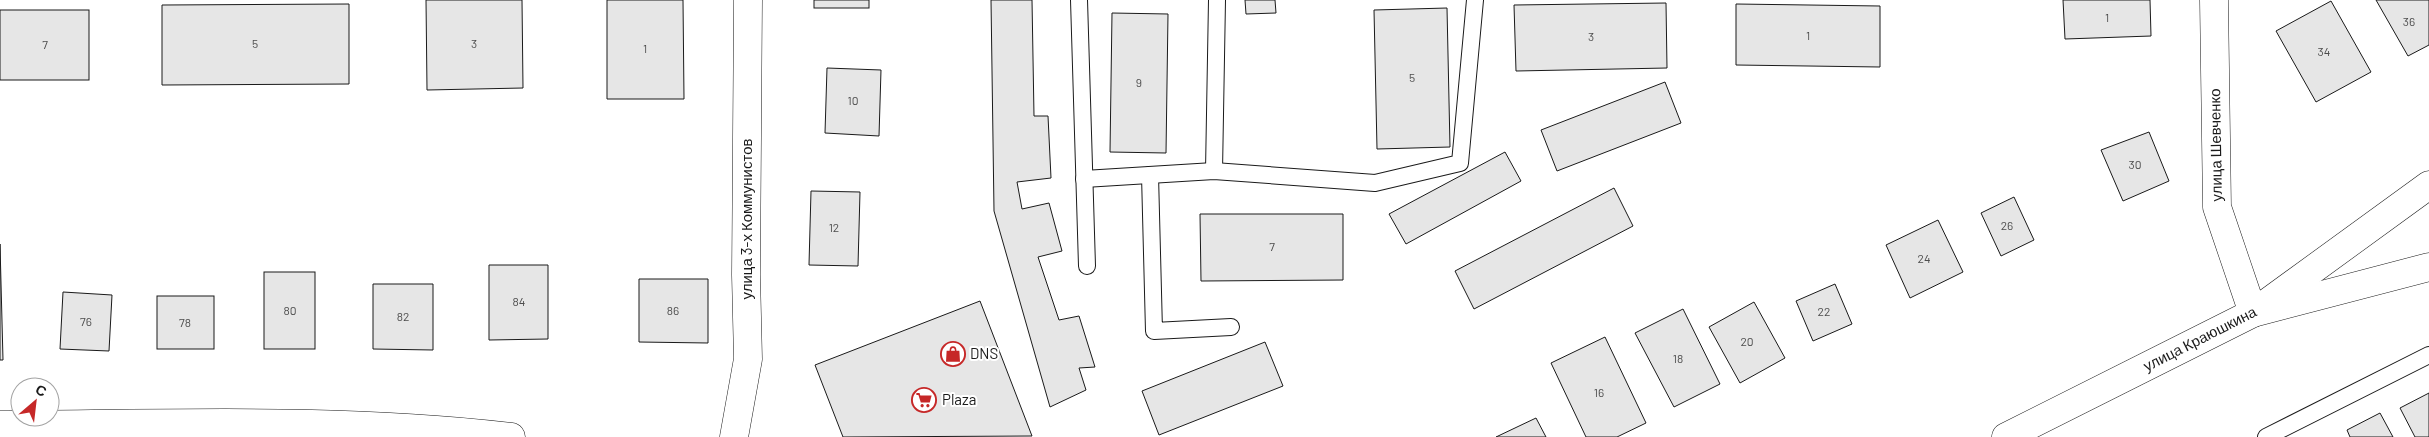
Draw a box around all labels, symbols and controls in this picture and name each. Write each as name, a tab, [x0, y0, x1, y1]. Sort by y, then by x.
house number: 1	[2105, 10, 2109, 24]
house number: 36	[2403, 14, 2415, 28]
house number: 1	[1806, 28, 1810, 42]
house number: 3	[1588, 29, 1594, 43]
house number: 5	[252, 36, 258, 50]
house number: 3	[471, 36, 477, 50]
house number: 7	[42, 37, 48, 51]
house number: 1	[643, 41, 647, 55]
house number: 34	[2318, 44, 2330, 58]
house number: 5	[1409, 70, 1415, 84]
house number: 9	[1136, 75, 1142, 89]
street label: улица Шевченко	[2205, 88, 2225, 202]
house number: 10	[848, 93, 858, 107]
street label: улица 3-х Коммунистов	[737, 139, 755, 299]
house number: 30	[2129, 157, 2141, 171]
house number: 26	[2001, 218, 2013, 232]
house number: 12	[829, 220, 839, 234]
house number: 7	[1269, 239, 1275, 253]
house number: 24	[1917, 251, 1931, 265]
house number: 84	[513, 294, 525, 308]
street label: улица Краюшкина	[2140, 302, 2260, 374]
house number: 80	[283, 303, 297, 317]
house number: 86	[667, 303, 679, 317]
house number: 22	[1818, 304, 1830, 318]
house number: 82	[397, 309, 409, 323]
house number: 76	[80, 314, 92, 328]
house number: 78	[179, 315, 191, 329]
house number: 20	[1740, 334, 1754, 348]
shop icon: DNS	[940, 341, 966, 367]
place label: DNS	[970, 344, 998, 362]
house number: 18	[1673, 351, 1683, 365]
north arrow	[10, 377, 60, 427]
text: С	[33, 380, 50, 400]
house number: 16	[1594, 385, 1604, 399]
supermarket icon: Plaza	[911, 387, 937, 413]
place label: Plaza	[942, 390, 976, 408]

